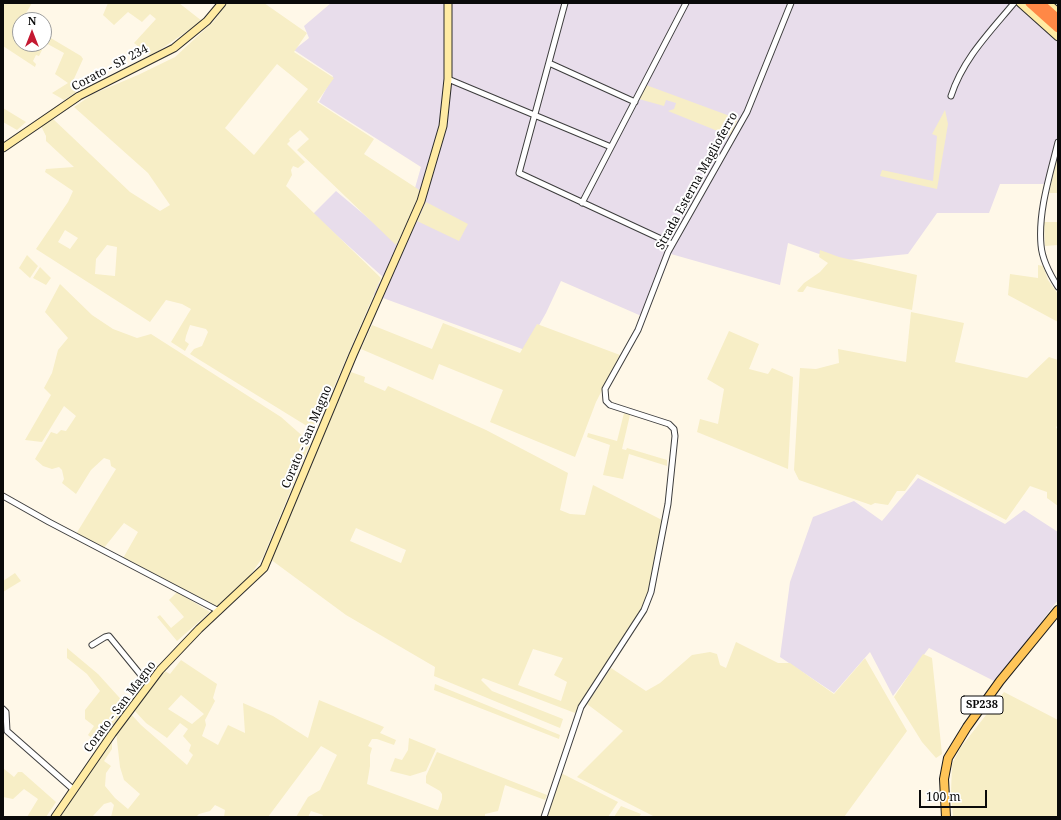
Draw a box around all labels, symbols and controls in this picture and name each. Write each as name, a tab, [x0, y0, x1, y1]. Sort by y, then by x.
north arrow	[12, 12, 52, 52]
text: N	[28, 13, 36, 28]
street label: Corato - SP 234	[69, 42, 151, 94]
street label: Strada Esterna Maglioferro	[653, 110, 741, 252]
street label: Corato - San Magno	[279, 383, 335, 491]
street label: Corato - San Magno	[81, 658, 159, 756]
road number: SP238	[961, 696, 1003, 714]
scale bar	[921, 782, 989, 808]
text: 100 m	[926, 788, 961, 805]

